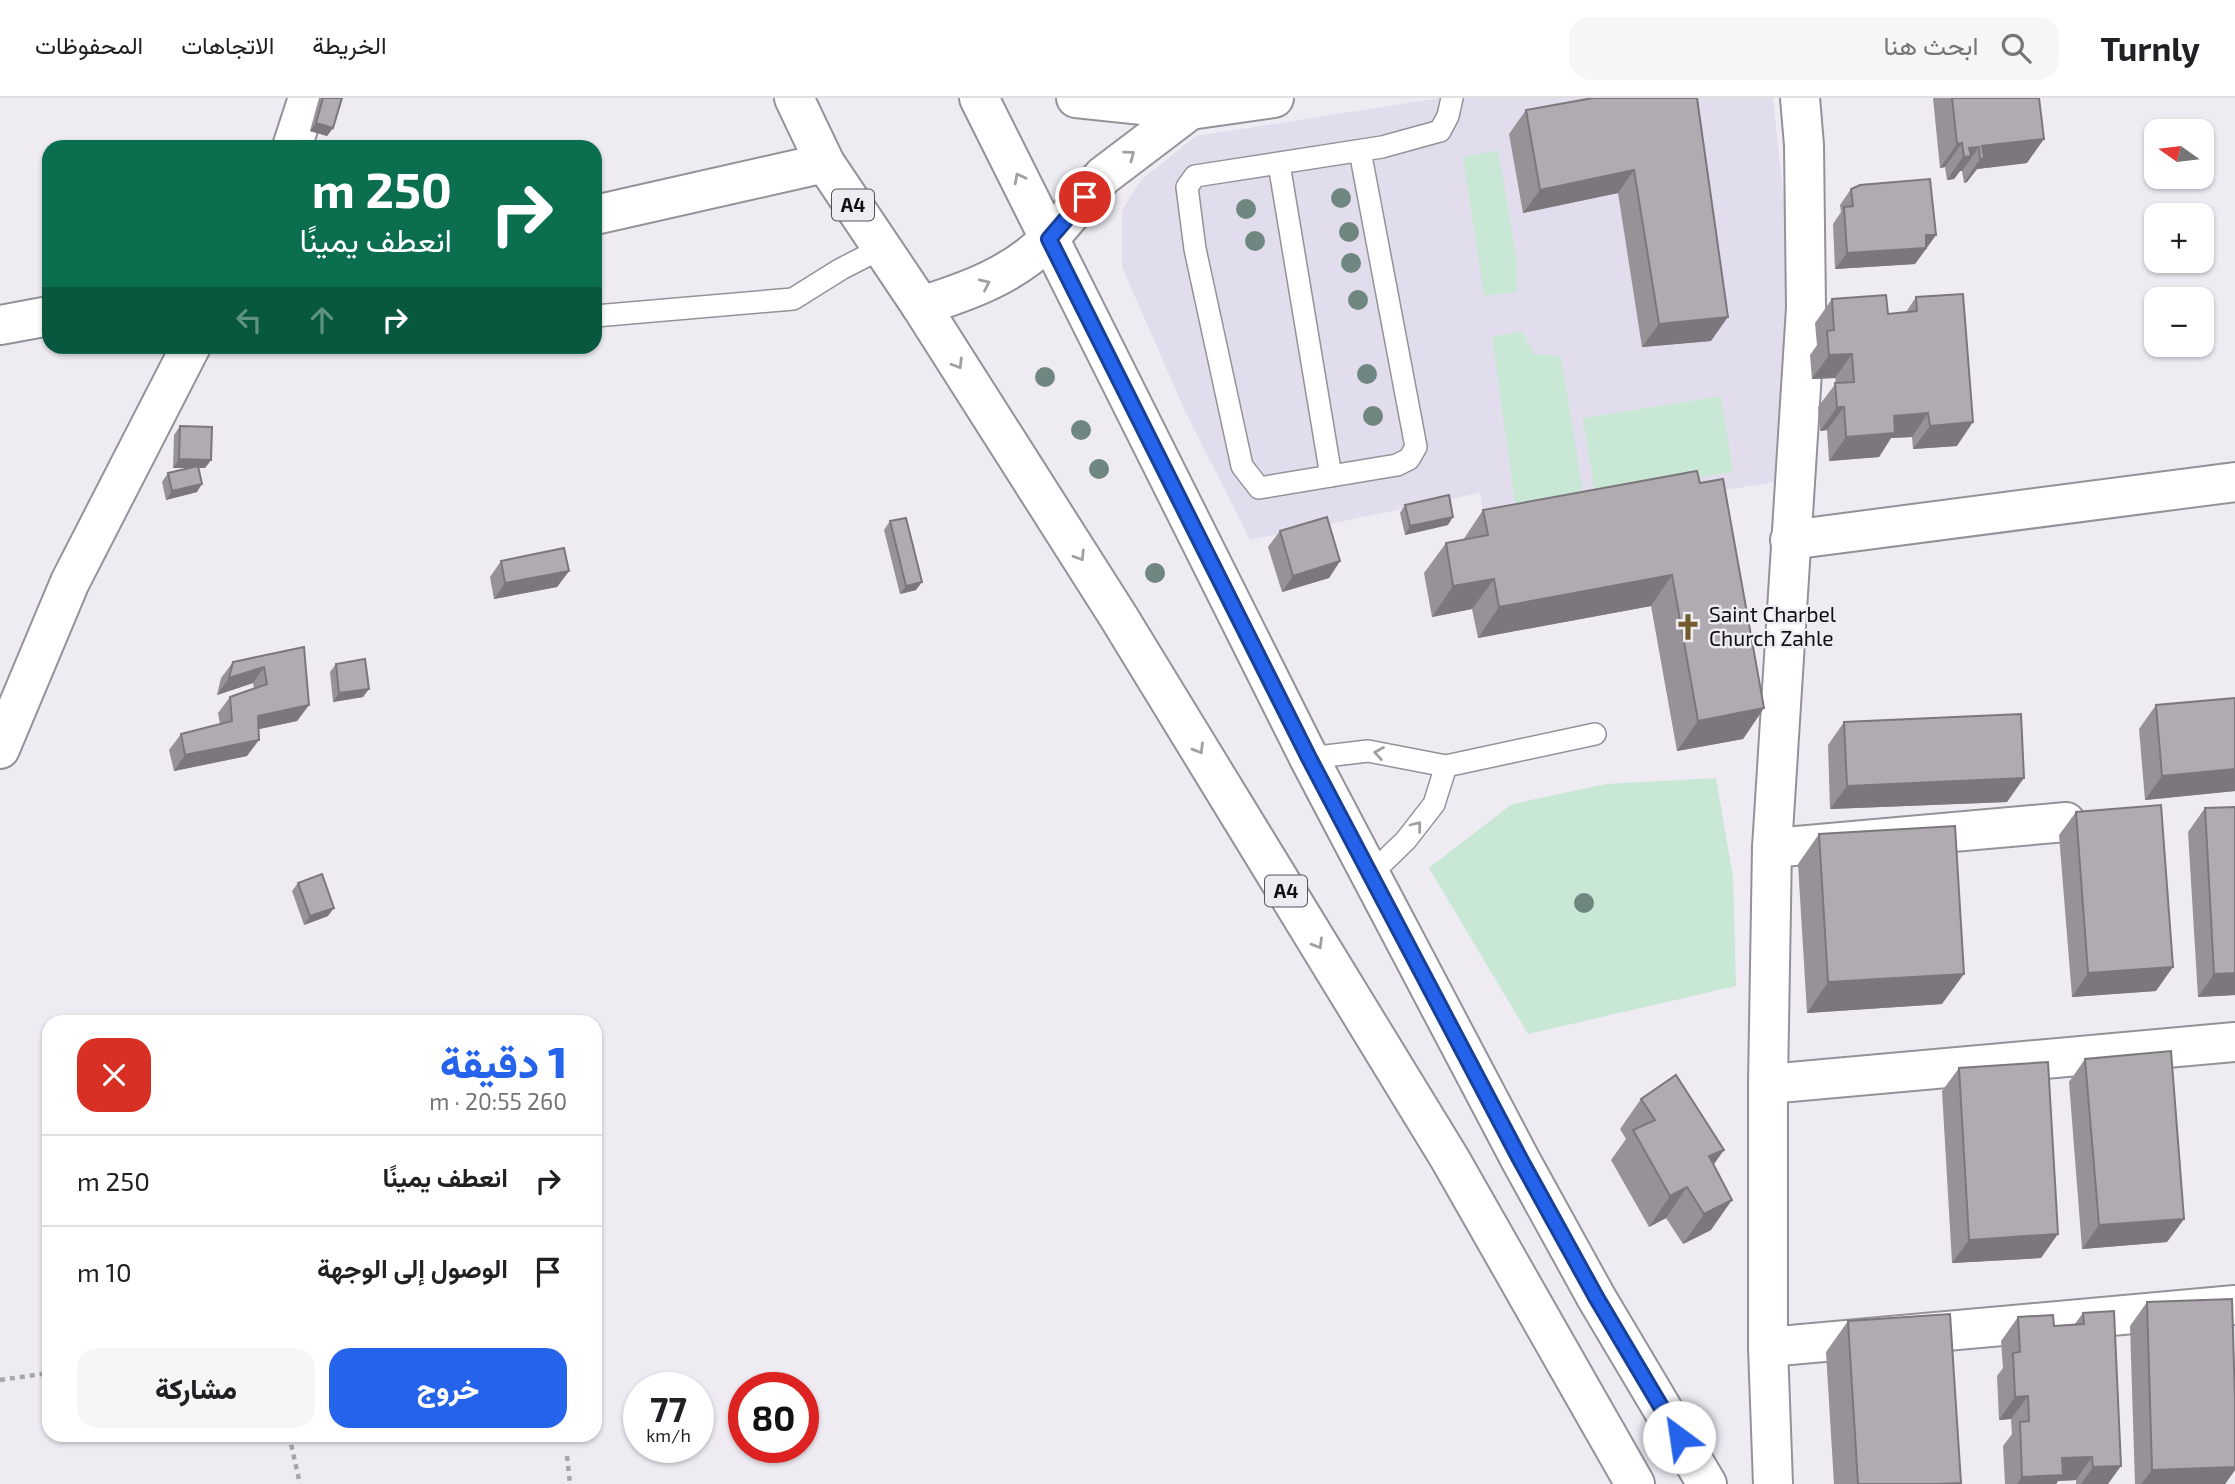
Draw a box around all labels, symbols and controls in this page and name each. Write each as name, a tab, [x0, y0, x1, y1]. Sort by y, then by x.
search box	[1569, 17, 2059, 80]
text: Turnly	[2101, 28, 2200, 68]
text: ابحث هنا	[1884, 29, 1979, 60]
icon: search	[1997, 29, 2035, 67]
text: المحفوظات	[35, 30, 143, 59]
text: الاتجاهات	[181, 30, 274, 59]
text: الخريطة	[312, 30, 387, 59]
north arrow	[2144, 119, 2214, 189]
map controls	[2144, 119, 2214, 357]
one-way arrow	[1123, 151, 1135, 164]
text: 250 m	[312, 159, 452, 218]
pin	[1055, 167, 1115, 227]
icon: right	[476, 168, 567, 259]
one-way arrow	[1013, 173, 1027, 185]
icon: arrive	[1066, 178, 1104, 216]
road number: A4	[832, 190, 874, 220]
button: +	[2144, 203, 2214, 273]
text: انعطف يمينًا	[300, 220, 452, 258]
one-way arrow	[978, 278, 990, 292]
button: −	[2144, 287, 2214, 357]
icon: left	[230, 301, 268, 339]
icon: ahead	[303, 301, 341, 339]
icon: right	[376, 301, 414, 339]
one-way arrow	[949, 356, 962, 369]
one-way arrow	[1071, 548, 1084, 561]
place label: Saint Charbel Church Zahle	[1709, 601, 1837, 650]
church icon: Saint Charbel Church Zahle	[1673, 612, 1703, 642]
one-way arrow	[1191, 742, 1204, 755]
one-way arrow	[1373, 746, 1385, 761]
one-way arrow	[1409, 821, 1422, 833]
road number: A4	[1265, 876, 1307, 906]
one-way arrow	[1310, 936, 1323, 949]
text: 1 دقيقة	[440, 1036, 567, 1086]
button: close	[77, 1038, 151, 1112]
text: 260 m · 20:55	[429, 1087, 567, 1115]
text: انعطف يمينًا	[383, 1161, 508, 1192]
icon: right	[529, 1162, 567, 1200]
text: 250 m	[77, 1165, 150, 1196]
text: الوصول إلى الوجهة	[317, 1252, 508, 1283]
icon: arrive	[529, 1253, 567, 1291]
text: 10 m	[77, 1256, 132, 1287]
button: مشاركة	[77, 1348, 315, 1428]
button: خروج	[329, 1348, 567, 1428]
speed limit sign: 80	[728, 1372, 819, 1463]
text: 77	[650, 1387, 687, 1429]
position arrow	[1642, 1400, 1716, 1474]
text: km/h	[646, 1424, 691, 1446]

